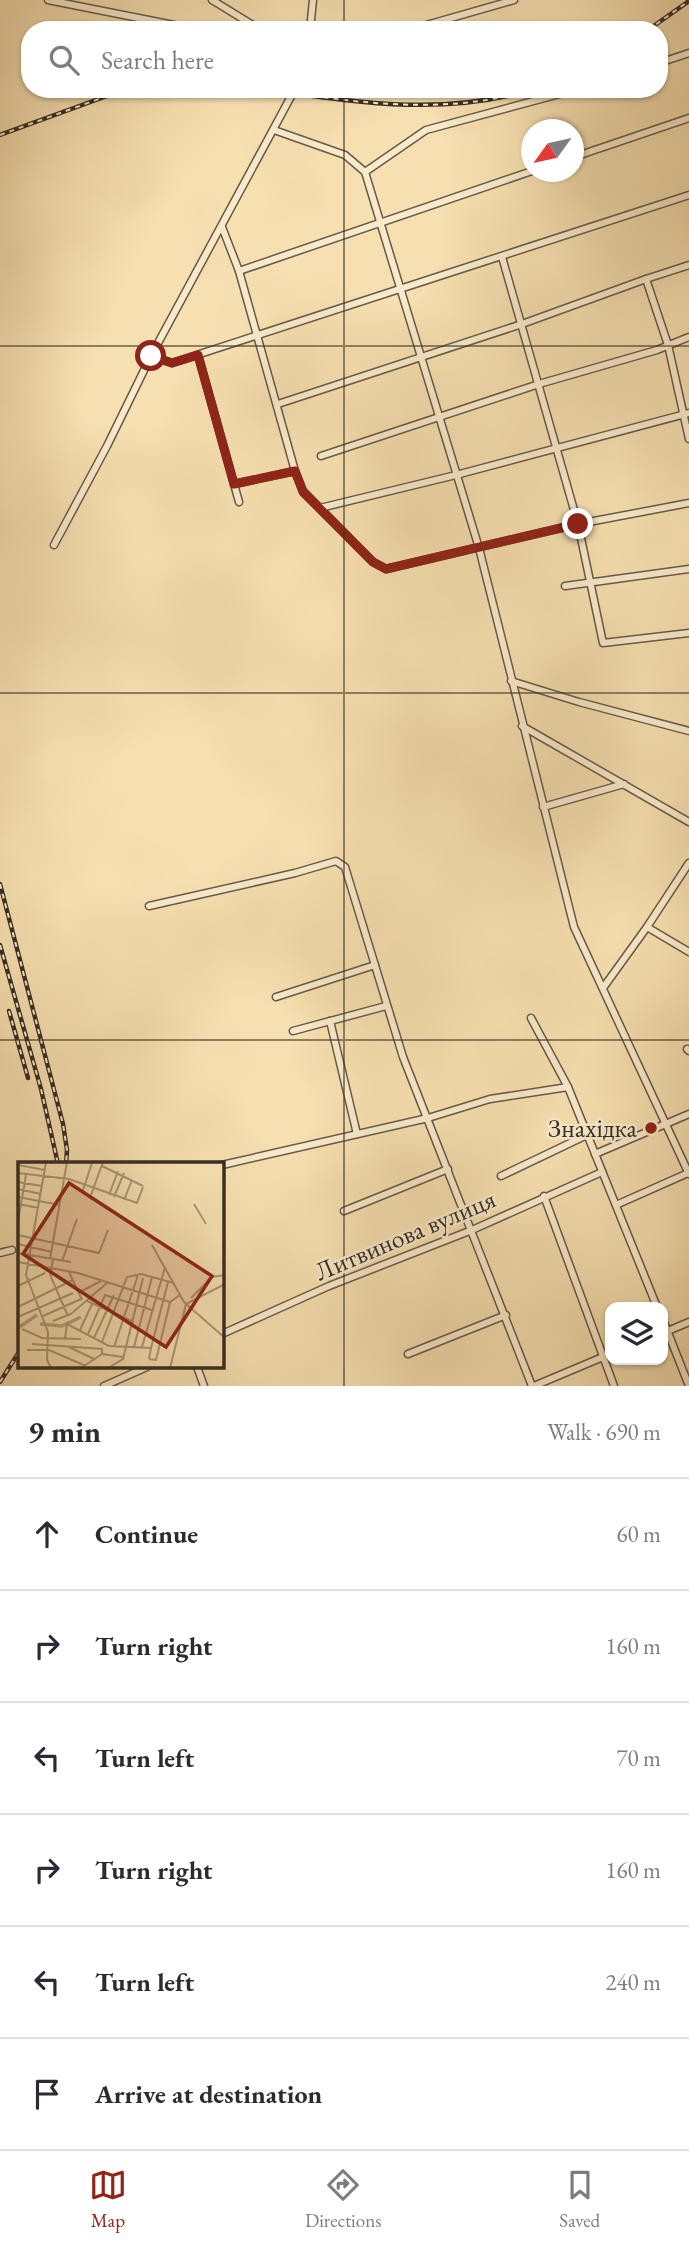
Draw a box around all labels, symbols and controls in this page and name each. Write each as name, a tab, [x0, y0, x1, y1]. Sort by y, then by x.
search box	[21, 21, 668, 98]
icon: search	[45, 41, 83, 79]
text: Search here	[101, 43, 214, 77]
north arrow	[521, 119, 584, 182]
route start	[135, 340, 166, 371]
route end	[562, 508, 593, 539]
place label: Знахідка	[548, 1111, 638, 1145]
marker: Знахідка	[643, 1120, 659, 1136]
inset map	[18, 1162, 224, 1368]
street label: Литвинова вулиця	[309, 1182, 501, 1288]
map controls	[605, 1302, 668, 1365]
button: layers	[605, 1302, 668, 1365]
text: 9 min	[28, 1412, 101, 1451]
text: Walk · 690 m	[547, 1417, 661, 1447]
icon: ahead	[28, 1515, 66, 1553]
text: Continue	[95, 1517, 198, 1551]
text: 60 m	[616, 1519, 661, 1549]
icon: right	[28, 1627, 66, 1665]
text: Turn right	[95, 1629, 213, 1663]
text: 160 m	[605, 1631, 661, 1661]
icon: left	[28, 1739, 66, 1777]
text: Turn left	[95, 1741, 194, 1775]
text: 70 m	[616, 1743, 661, 1773]
icon: right	[28, 1851, 66, 1889]
text: Turn right	[95, 1853, 213, 1887]
text: 160 m	[605, 1855, 661, 1885]
icon: left	[28, 1963, 66, 2001]
text: Turn left	[95, 1965, 194, 1999]
text: 240 m	[605, 1967, 661, 1997]
icon: arrive	[28, 2075, 66, 2113]
text: Arrive at destination	[95, 2077, 322, 2111]
tab: Map	[89, 2166, 127, 2233]
tab: Directions	[305, 2166, 381, 2233]
tab: Saved	[559, 2166, 600, 2233]

